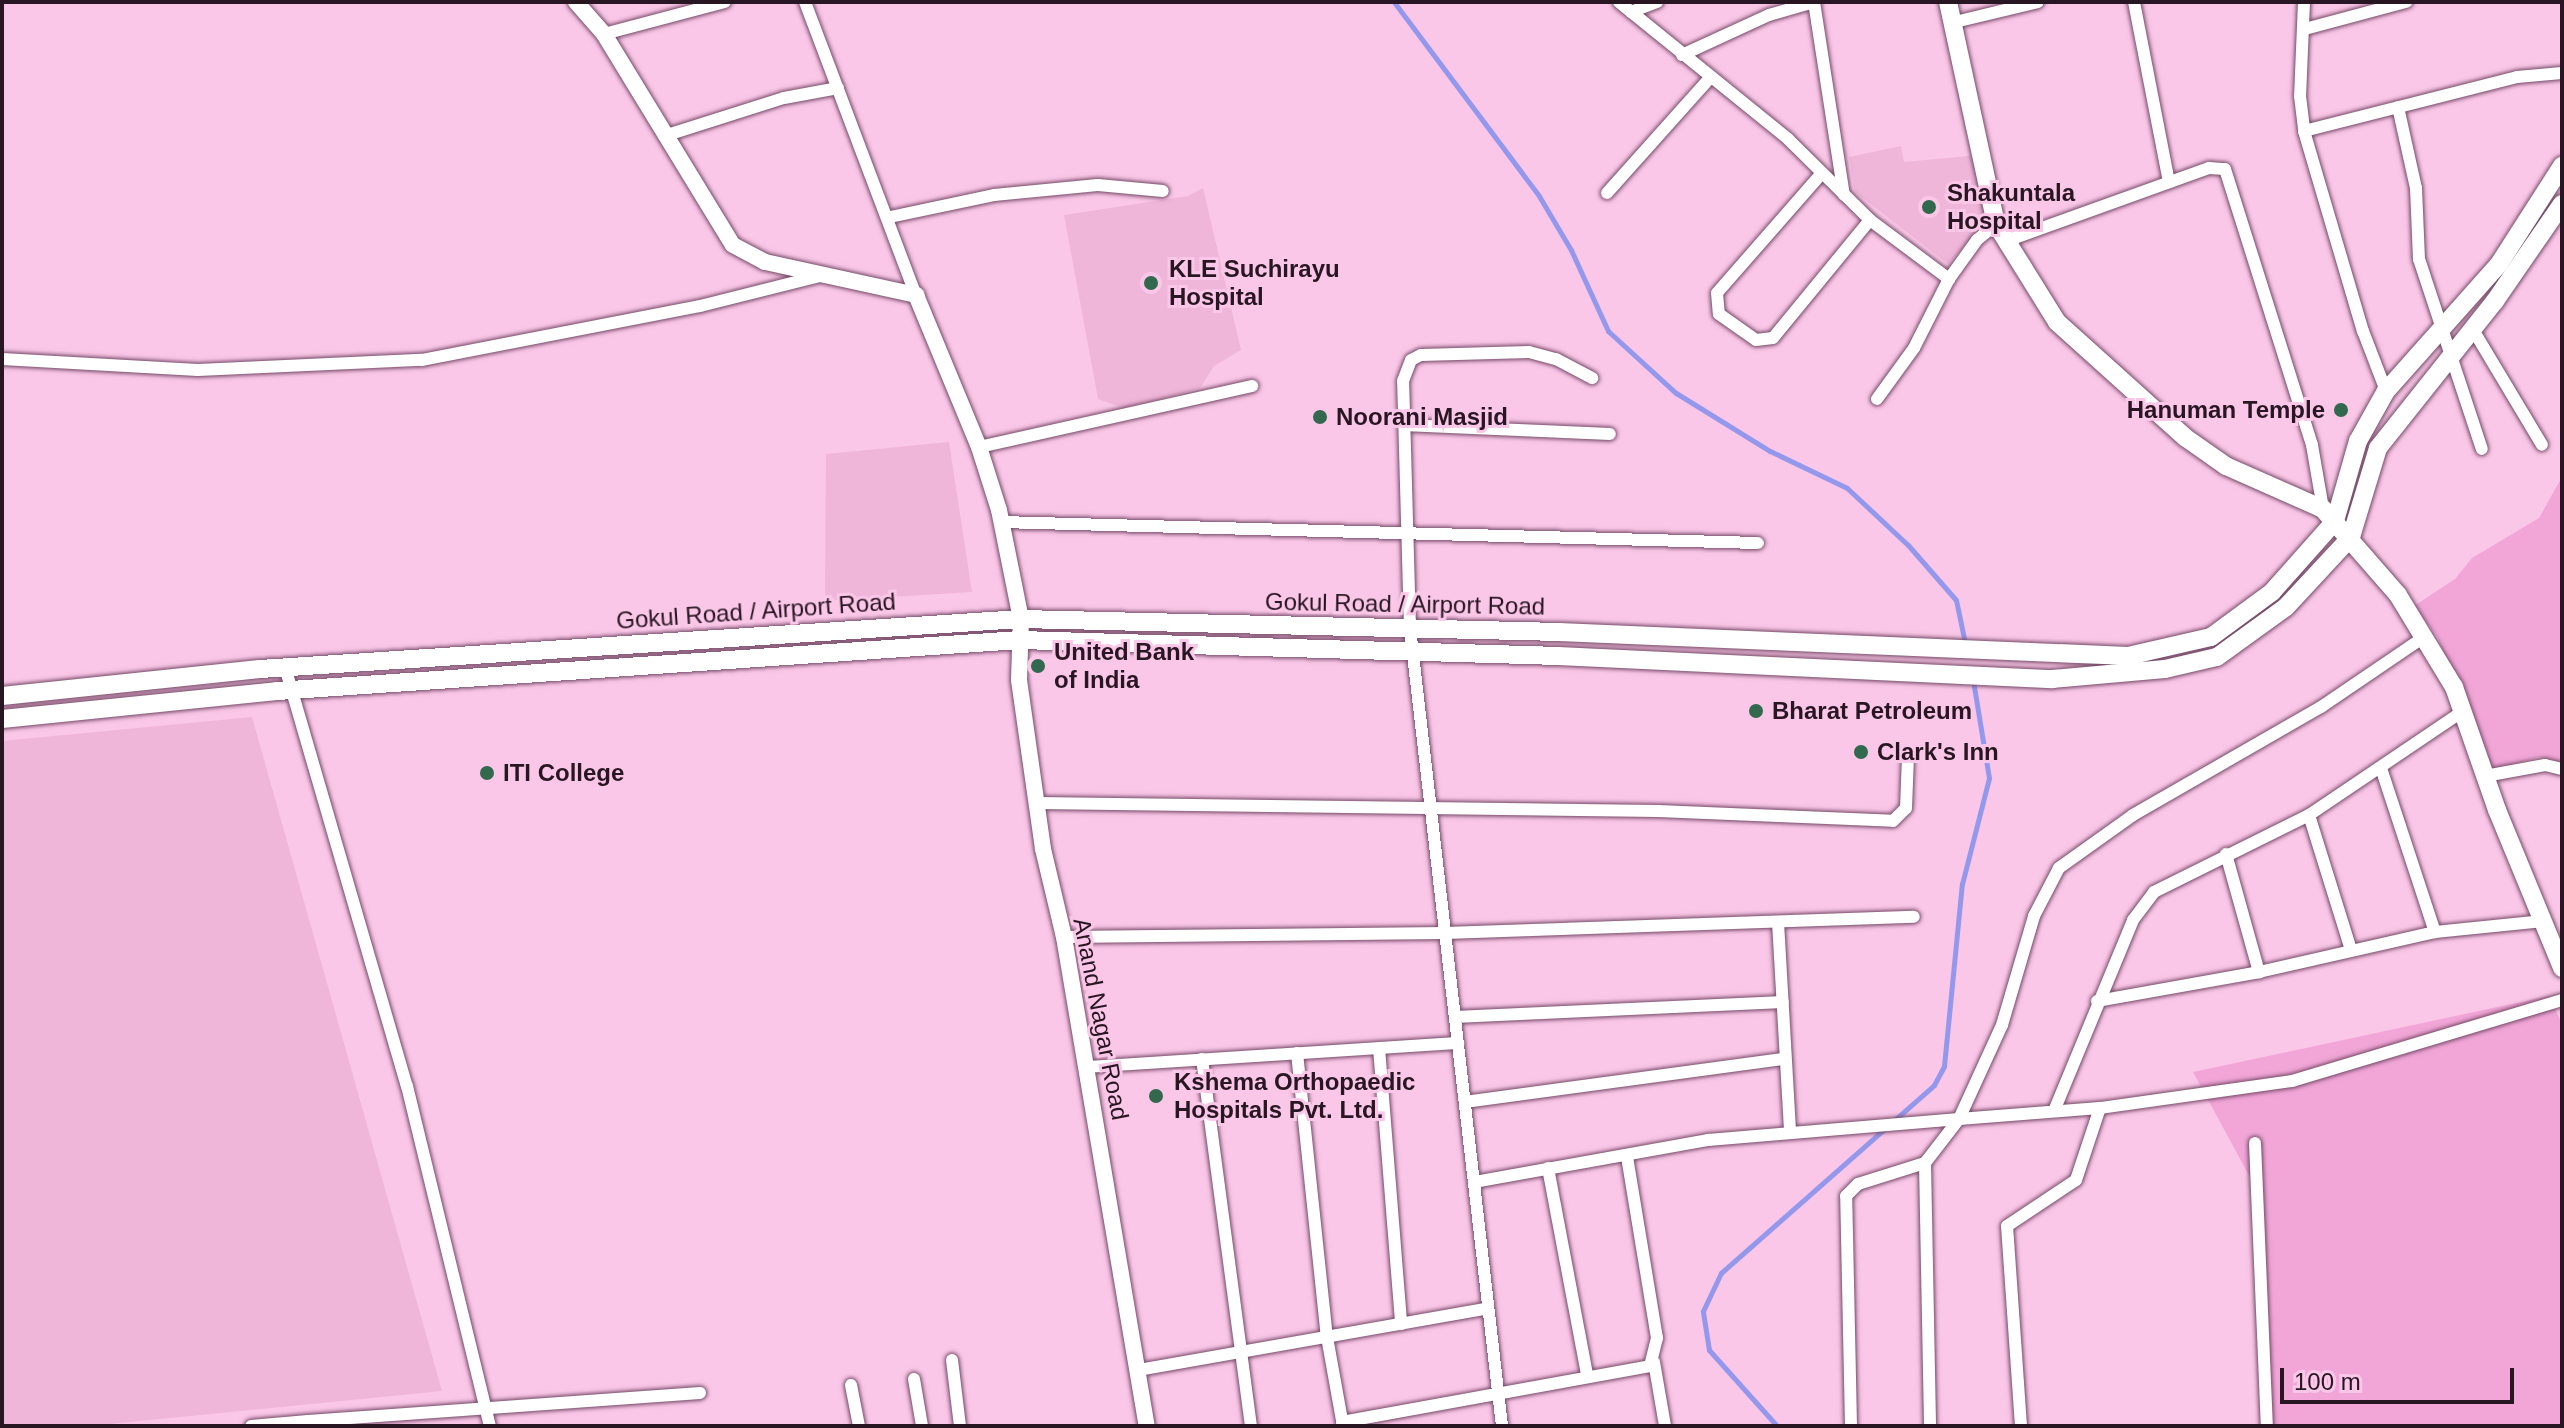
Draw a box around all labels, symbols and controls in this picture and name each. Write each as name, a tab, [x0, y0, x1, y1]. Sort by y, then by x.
place label: Shakuntala Hospital	[1947, 179, 2075, 235]
marker: Shakuntala Hospital	[1918, 196, 1940, 218]
place label: KLE Suchirayu Hospital	[1169, 255, 1340, 311]
marker: KLE Suchirayu Hospital	[1140, 272, 1162, 294]
place label: Hanuman Temple	[2127, 396, 2325, 424]
marker: Hanuman Temple	[2332, 401, 2350, 419]
place label: Noorani Masjid	[1336, 403, 1508, 431]
marker: Noorani Masjid	[1311, 408, 1329, 426]
street label: Gokul Road / Airport Road	[615, 587, 897, 635]
street label: Gokul Road / Airport Road	[1264, 587, 1546, 621]
place label: United Bank of India	[1054, 638, 1194, 694]
marker: United Bank of India	[1029, 657, 1047, 675]
place label: Bharat Petroleum	[1772, 697, 1972, 725]
marker: Bharat Petroleum	[1747, 702, 1765, 720]
place label: Clark's Inn	[1877, 738, 1999, 766]
marker: Clark's Inn	[1852, 743, 1870, 761]
place label: ITI College	[503, 759, 624, 787]
marker: ITI College	[478, 764, 496, 782]
street label: Anand Nagar Road	[1067, 915, 1135, 1123]
place label: Kshema Orthopaedic Hospitals Pvt. Ltd.	[1174, 1068, 1415, 1124]
marker: Kshema Orthopaedic Hospitals Pvt. Ltd.	[1145, 1085, 1167, 1107]
scale bar	[2284, 1352, 2518, 1402]
text: 100 m	[2294, 1368, 2361, 1395]

